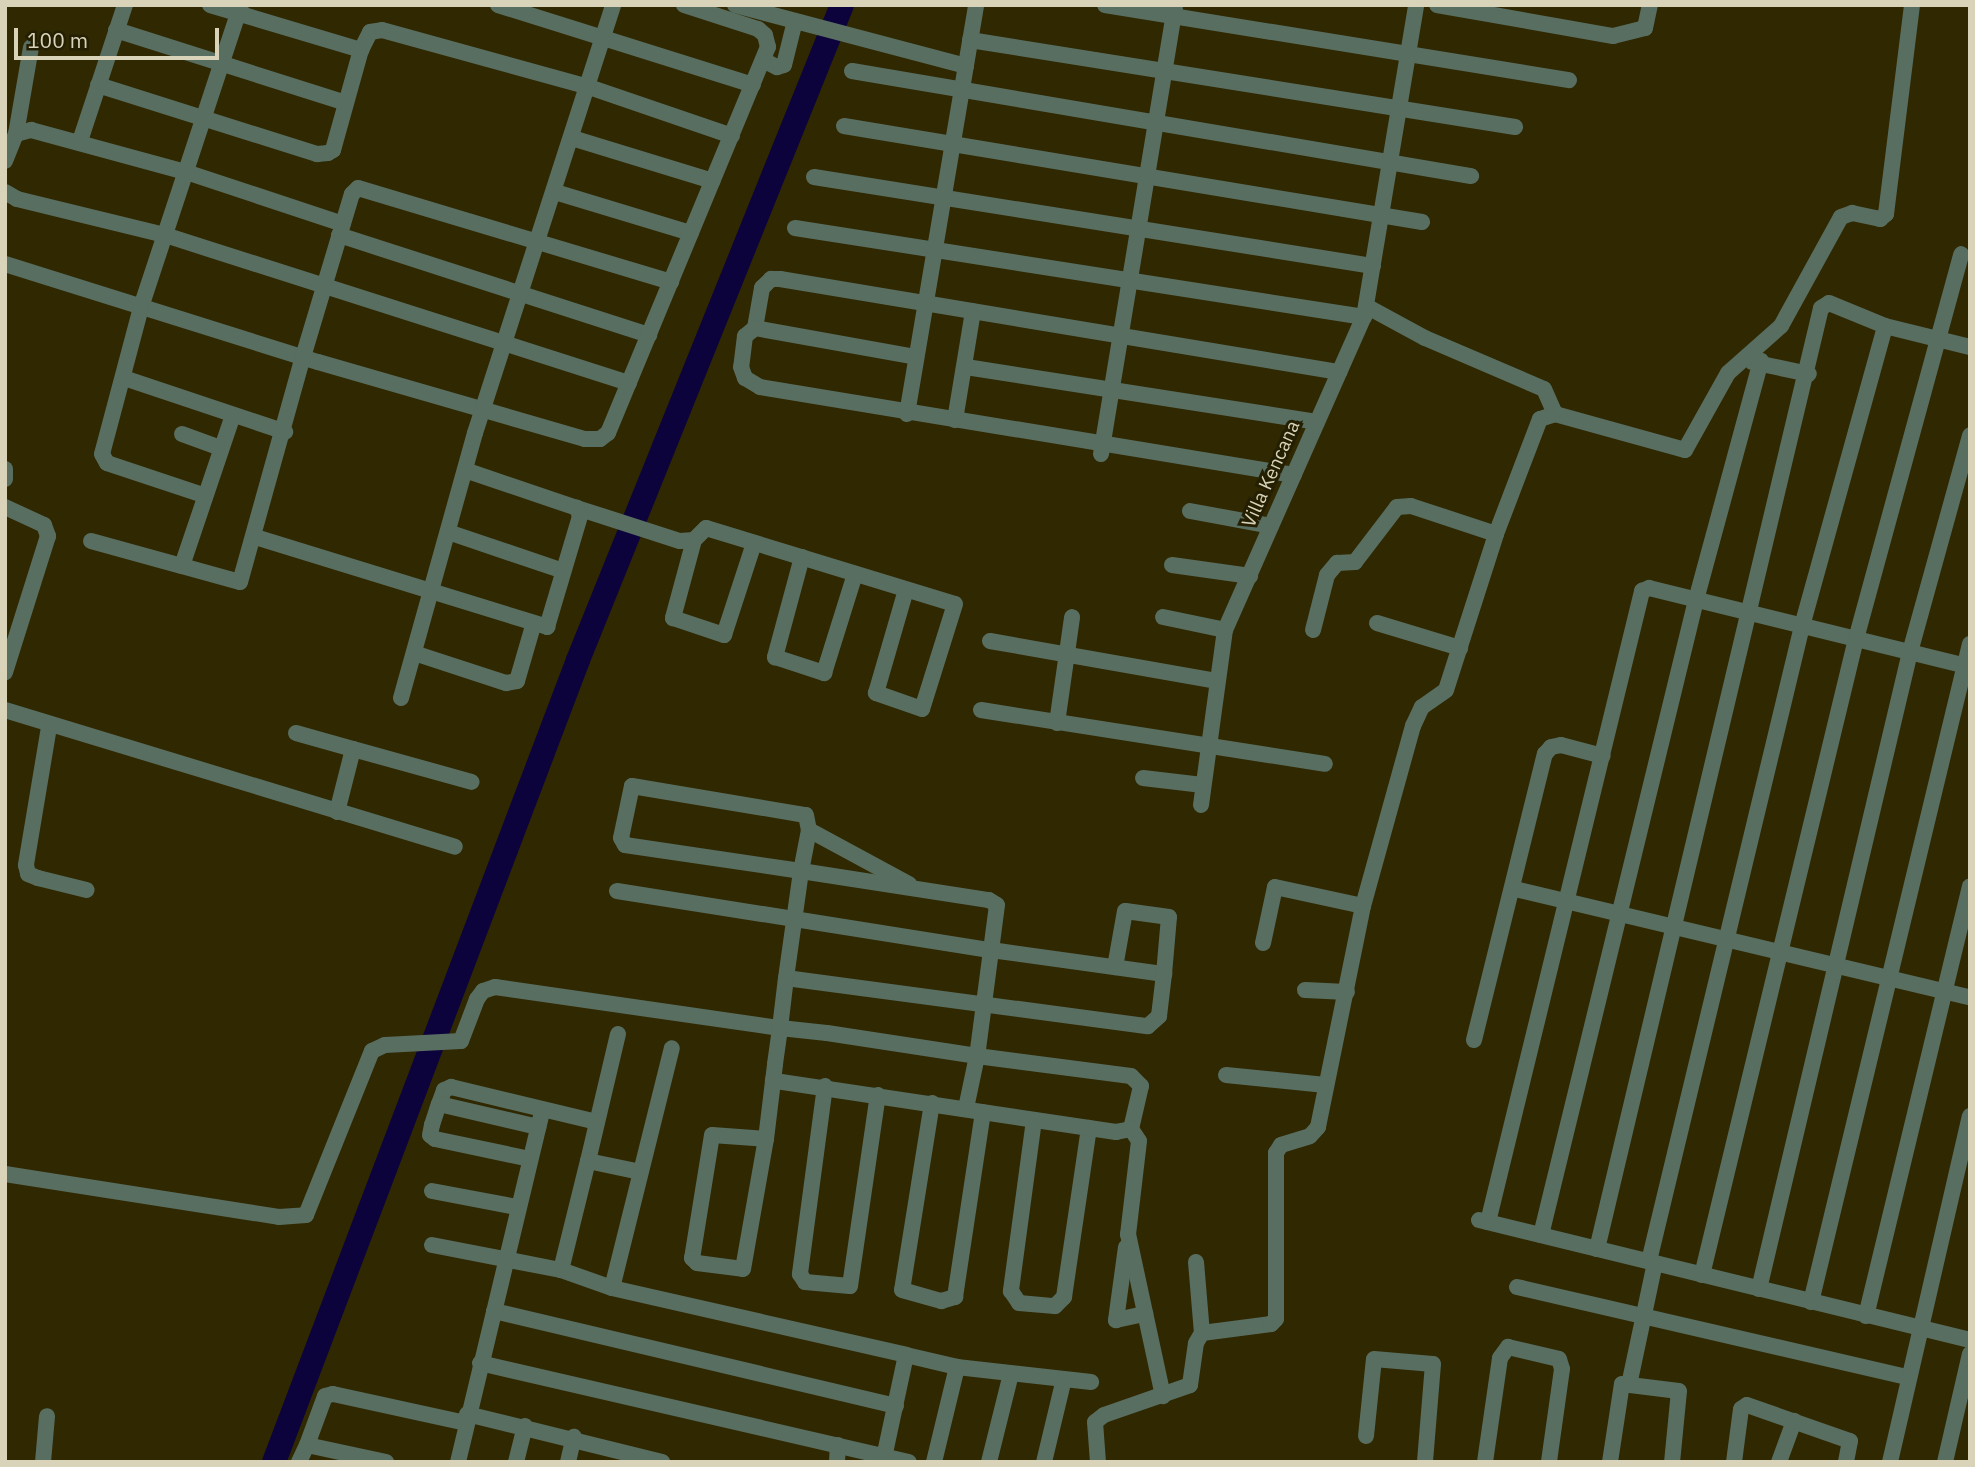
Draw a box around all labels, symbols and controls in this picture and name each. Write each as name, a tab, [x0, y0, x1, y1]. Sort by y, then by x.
scale bar	[18, 14, 222, 58]
text: 100 m	[27, 26, 88, 54]
street label: Villa Kencana	[1237, 417, 1305, 531]

